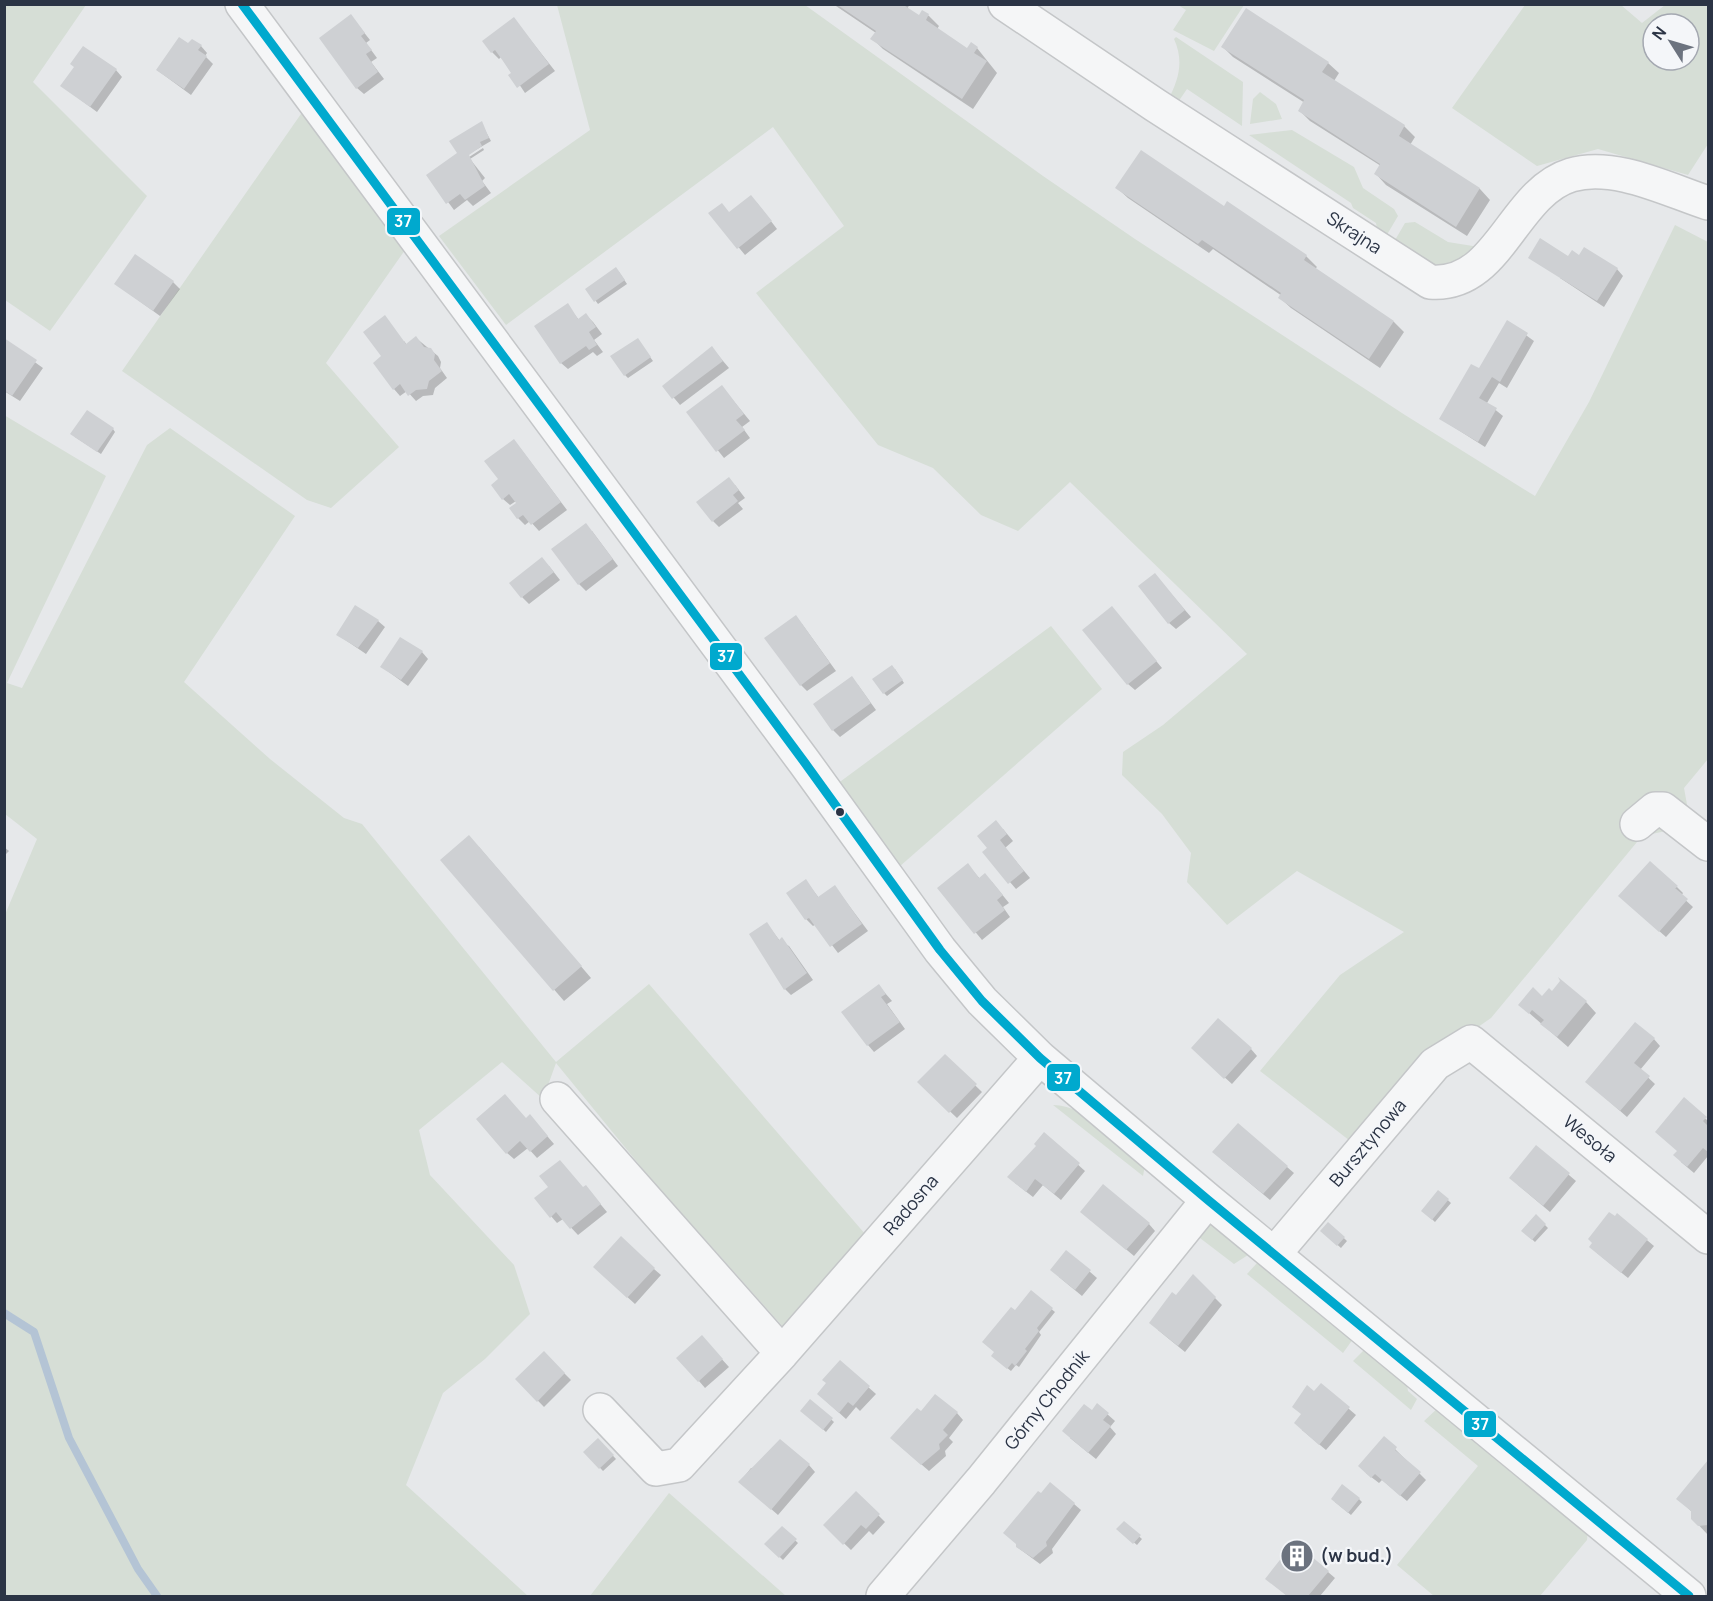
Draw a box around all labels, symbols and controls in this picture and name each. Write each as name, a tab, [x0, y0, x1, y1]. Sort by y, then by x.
north arrow	[1641, 12, 1701, 72]
text: N	[1647, 22, 1671, 44]
street label: Skrajna	[1322, 205, 1387, 259]
line badge: 37	[386, 207, 421, 236]
text: 37	[394, 210, 412, 232]
line badge: 37	[709, 642, 743, 671]
text: 37	[717, 645, 735, 667]
unlabelled marker	[834, 806, 846, 818]
line badge: 37	[1046, 1063, 1081, 1092]
text: 37	[1054, 1067, 1072, 1089]
street label: Bursztynowa	[1324, 1093, 1411, 1191]
street label: Wesoła	[1559, 1109, 1623, 1167]
street label: Radosna	[877, 1169, 943, 1240]
street label: Górny Chodnik	[999, 1344, 1095, 1454]
line badge: 37	[1463, 1410, 1497, 1438]
text: 37	[1471, 1413, 1489, 1435]
building icon: (w bud.)	[1279, 1538, 1315, 1574]
place label: (w bud.)	[1320, 1543, 1393, 1567]

